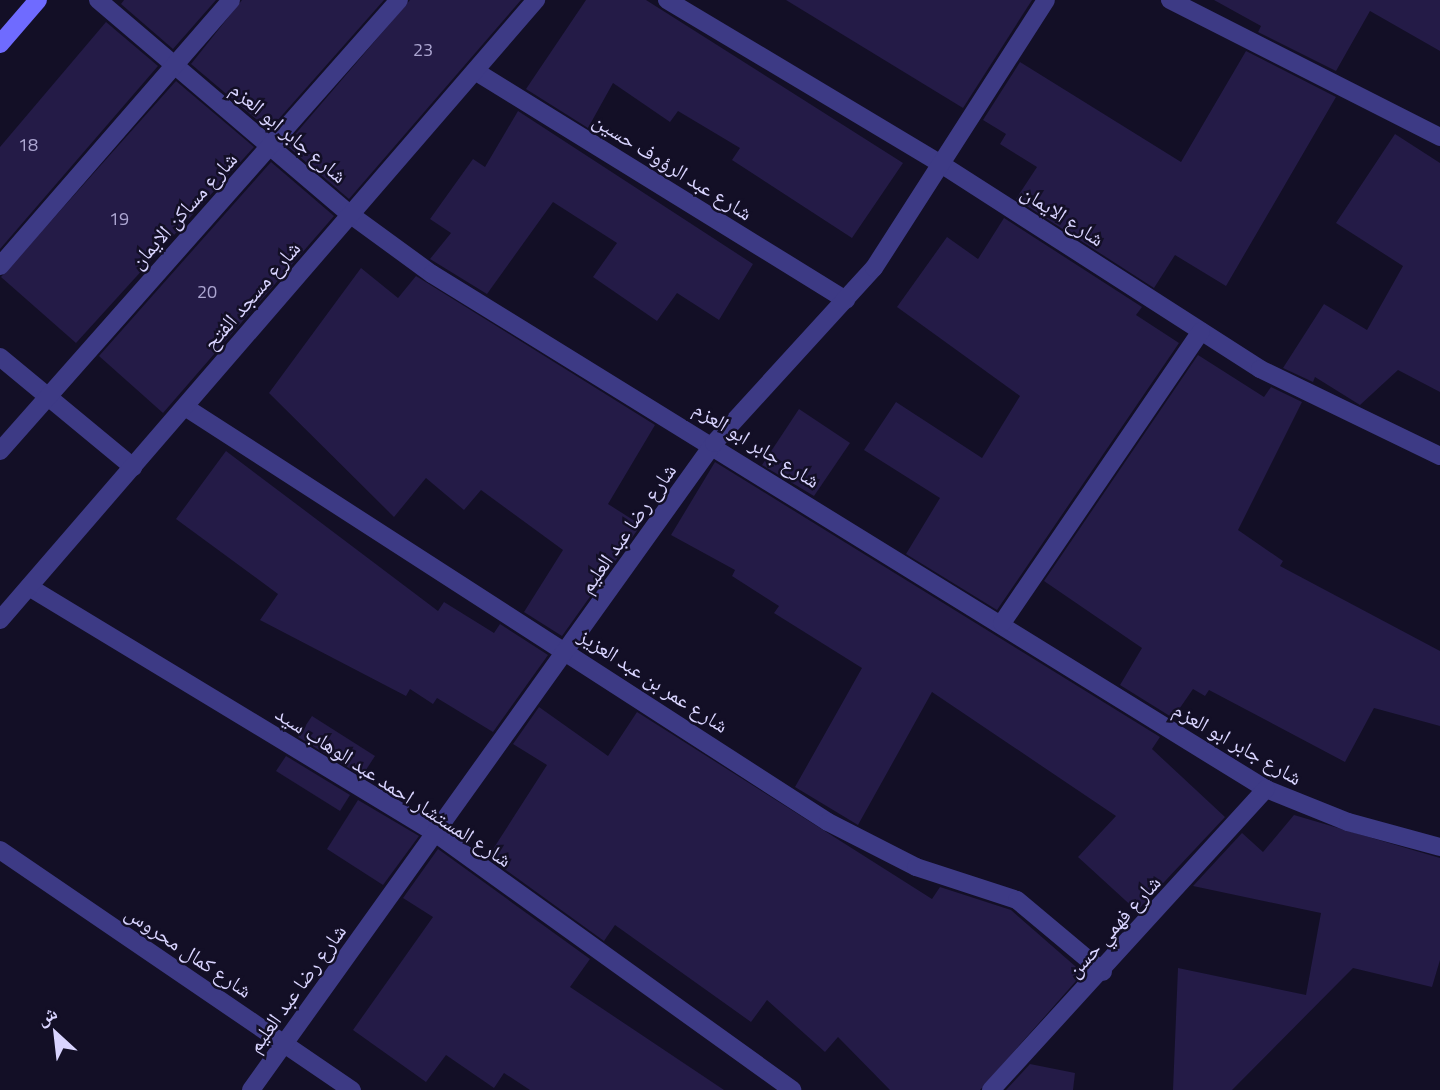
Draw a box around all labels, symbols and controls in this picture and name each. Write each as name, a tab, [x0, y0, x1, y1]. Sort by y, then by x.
house number: 23	[413, 39, 433, 61]
street label: شارع جابر ابو العزم	[226, 76, 352, 188]
street label: شارع عبد الرؤوف حسين	[589, 107, 757, 225]
house number: 18	[18, 134, 38, 156]
street label: شارع مساكن الايمان	[124, 146, 242, 274]
street label: شارع الايمان	[1017, 179, 1109, 251]
house number: 19	[109, 208, 129, 230]
street label: شارع مسجد الفتح	[197, 236, 305, 354]
house number: 20	[197, 281, 217, 303]
street label: شارع جابر ابو العزم	[689, 395, 825, 493]
street label: شارع رضا عبد العليم	[573, 458, 681, 598]
street label: شارع عمر بن عبد العزيز	[574, 622, 734, 738]
street label: شارع جابر ابو العزم	[1169, 696, 1307, 790]
street label: شارع المستشار احمد عبد الوهاب سيد	[271, 700, 517, 872]
street label: شارع فهمي حسن	[1061, 870, 1165, 982]
street label: شارع كمال محروس	[121, 899, 257, 1003]
street label: شارع رضا عبد العليم	[241, 919, 351, 1057]
text: ش	[31, 997, 62, 1032]
north arrow	[21, 999, 91, 1069]

